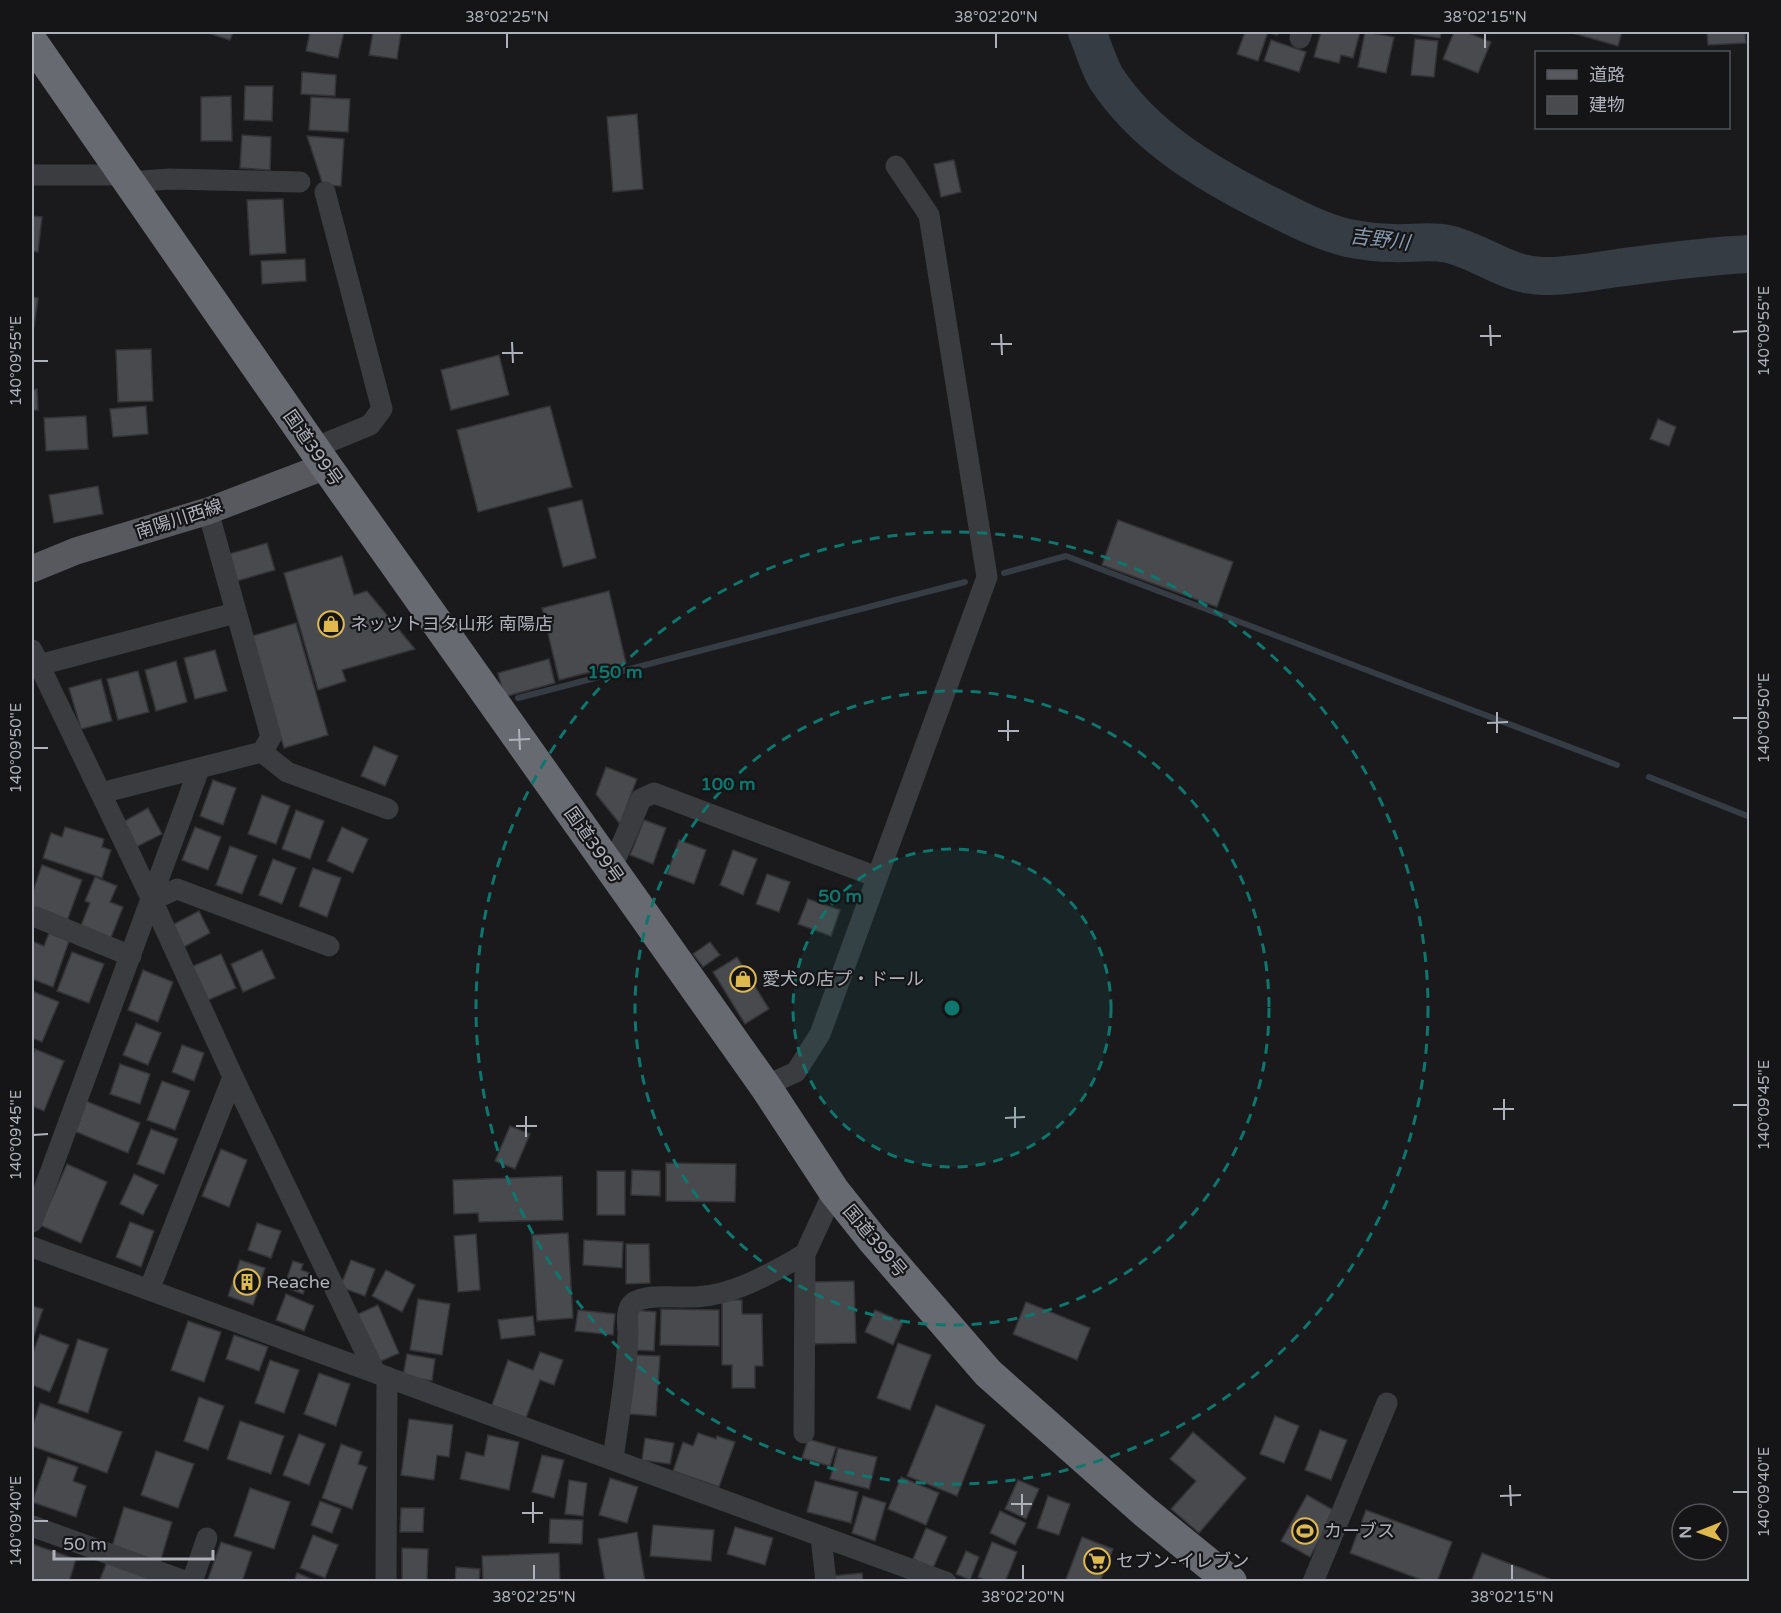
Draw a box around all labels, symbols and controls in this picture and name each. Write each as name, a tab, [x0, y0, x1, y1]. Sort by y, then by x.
text: 38°02'25"N	[465, 8, 549, 26]
text: 38°02'20"N	[954, 8, 1038, 26]
text: 38°02'15"N	[1443, 8, 1527, 26]
legend	[1535, 51, 1730, 129]
text: 道路	[1589, 64, 1625, 86]
text: 建物	[1589, 94, 1625, 116]
water label: 吉野川	[1349, 224, 1413, 256]
text: 140°09'55"E	[1755, 286, 1773, 376]
text: 140°09'55"E	[7, 316, 25, 406]
street label: 国道399号	[279, 406, 347, 490]
street label: 南陽川西線	[133, 495, 225, 543]
shop icon: ネッツトヨタ山形 南陽店	[316, 609, 346, 639]
place label: ネッツトヨタ山形 南陽店	[350, 613, 553, 635]
text: 150 m	[587, 661, 643, 683]
text: 140°09'50"E	[1755, 673, 1773, 763]
text: 140°09'50"E	[7, 703, 25, 793]
text: 100 m	[700, 773, 756, 795]
street label: 国道399号	[560, 803, 628, 887]
text: 50 m	[818, 885, 862, 907]
shop icon: 愛犬の店プ・ドール	[728, 964, 758, 994]
place label: 愛犬の店プ・ドール	[762, 968, 924, 990]
centre of rings	[942, 998, 962, 1018]
text: 140°09'45"E	[1755, 1060, 1773, 1150]
text: 140°09'45"E	[7, 1090, 25, 1180]
street label: 国道399号	[838, 1200, 912, 1282]
building icon: Reache	[232, 1267, 262, 1297]
place label: Reache	[266, 1271, 330, 1293]
text: 140°09'40"E	[1755, 1447, 1773, 1537]
text: 140°09'40"E	[7, 1476, 25, 1566]
north arrow	[1670, 1502, 1730, 1562]
sports icon: カーブス	[1290, 1516, 1320, 1546]
place label: カーブス	[1324, 1520, 1395, 1542]
scale bar	[54, 1523, 213, 1561]
text: N	[1676, 1526, 1696, 1539]
text: 50 m	[63, 1533, 107, 1555]
supermarket icon: セブン-イレブン	[1082, 1546, 1112, 1576]
place label: セブン-イレブン	[1116, 1550, 1249, 1572]
text: 38°02'25"N	[492, 1588, 576, 1606]
text: 38°02'20"N	[981, 1588, 1065, 1606]
text: 38°02'15"N	[1470, 1588, 1554, 1606]

